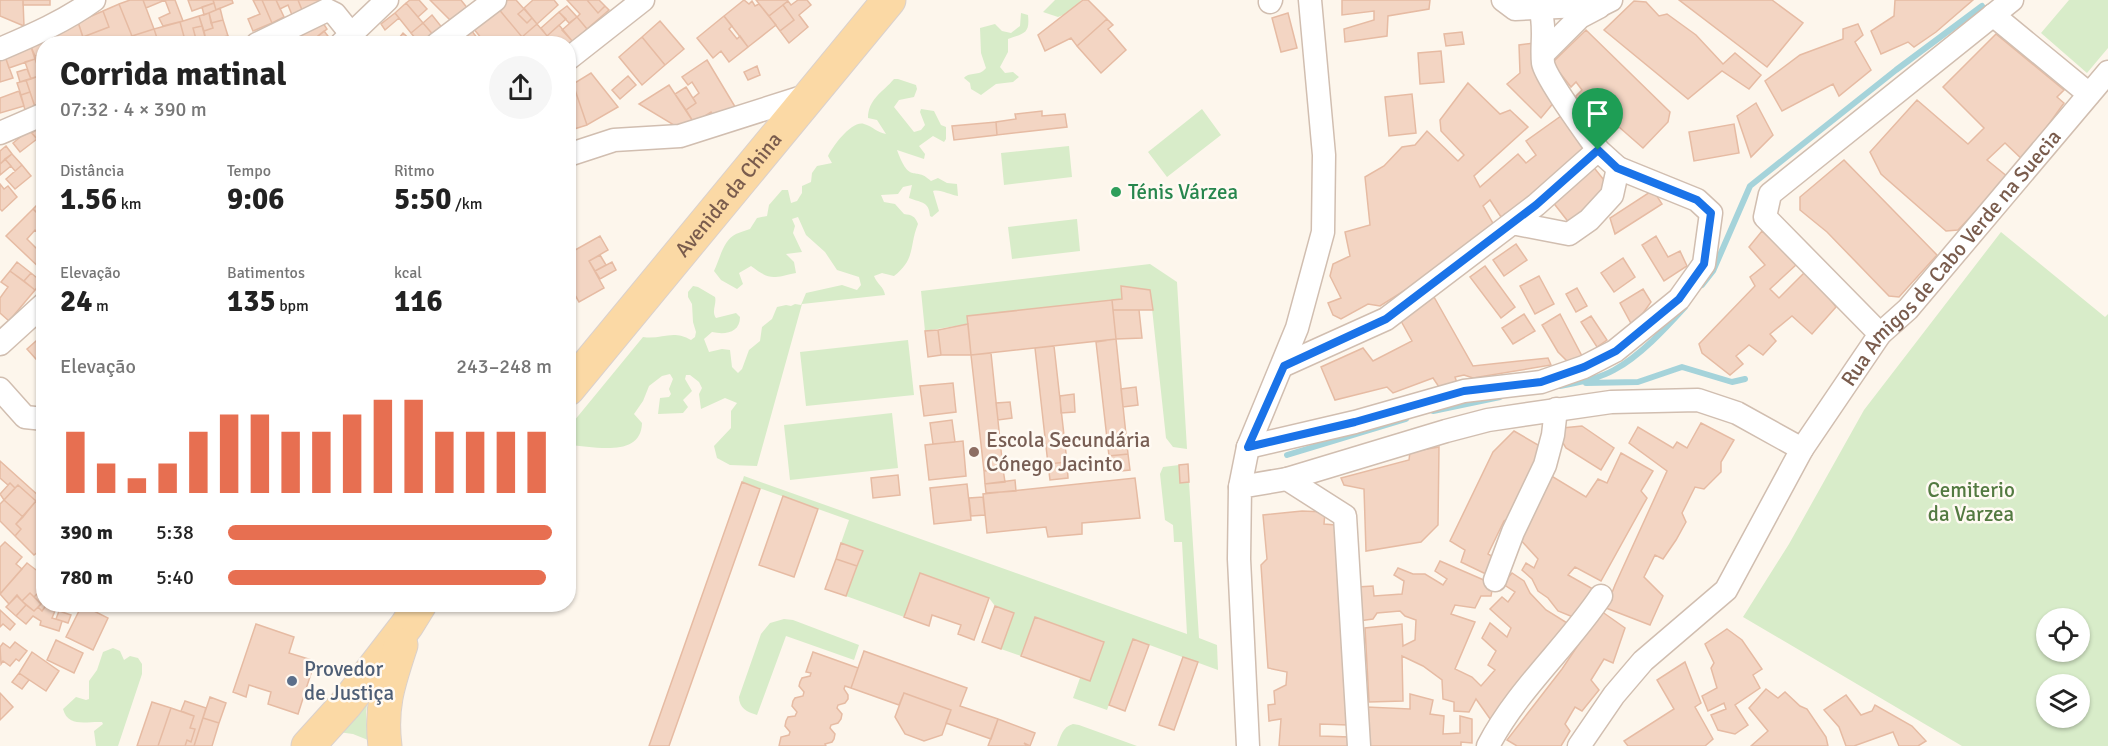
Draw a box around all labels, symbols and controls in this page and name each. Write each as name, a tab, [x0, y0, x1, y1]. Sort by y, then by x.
text: Corrida matinal	[60, 54, 287, 95]
button: share	[489, 56, 552, 119]
pin	[1572, 88, 1623, 150]
text: 07:32 · 4 × 390 m	[60, 97, 207, 122]
icon: arrive	[1581, 97, 1614, 130]
street label: Rua Amigos de Cabo Verde na Suecia	[1835, 124, 2067, 391]
street label: Avenida da China	[669, 127, 788, 262]
text: Distância	[60, 161, 124, 181]
text: Tempo	[227, 161, 271, 181]
text: Ritmo	[394, 161, 435, 181]
place label: Ténis Várzea	[1128, 179, 1238, 205]
text: 1.56	[60, 181, 117, 218]
text: 9:06	[227, 181, 284, 218]
text: 5:50	[394, 181, 451, 218]
marker: Ténis Várzea	[1109, 185, 1123, 199]
text: km	[117, 194, 142, 214]
text: /km	[451, 194, 483, 214]
text: Elevação	[60, 263, 121, 283]
text: Batimentos	[227, 263, 305, 283]
text: kcal	[394, 263, 422, 283]
text: 24	[60, 283, 92, 320]
text: 135	[227, 283, 276, 320]
text: 116	[394, 283, 443, 320]
text: m	[92, 296, 109, 316]
text: bpm	[276, 296, 309, 316]
text: Elevação	[60, 354, 136, 379]
text: 243–248 m	[456, 354, 552, 379]
place label: Escola Secundária Cónego Jacinto	[986, 427, 1150, 477]
marker: Escola Secundária Cónego Jacinto	[967, 445, 981, 459]
park label: Cemiterio da Varzea	[1927, 477, 2015, 527]
text: 390 m	[60, 520, 113, 545]
text: 5:38	[156, 520, 194, 545]
text: 780 m	[60, 565, 113, 590]
text: 5:40	[156, 565, 194, 590]
map controls	[2036, 608, 2090, 728]
button: locate	[2036, 608, 2090, 662]
place label: Provedor de Justiça	[304, 656, 394, 706]
marker: Provedor de Justiça	[285, 674, 299, 688]
button: layers	[2036, 674, 2090, 728]

